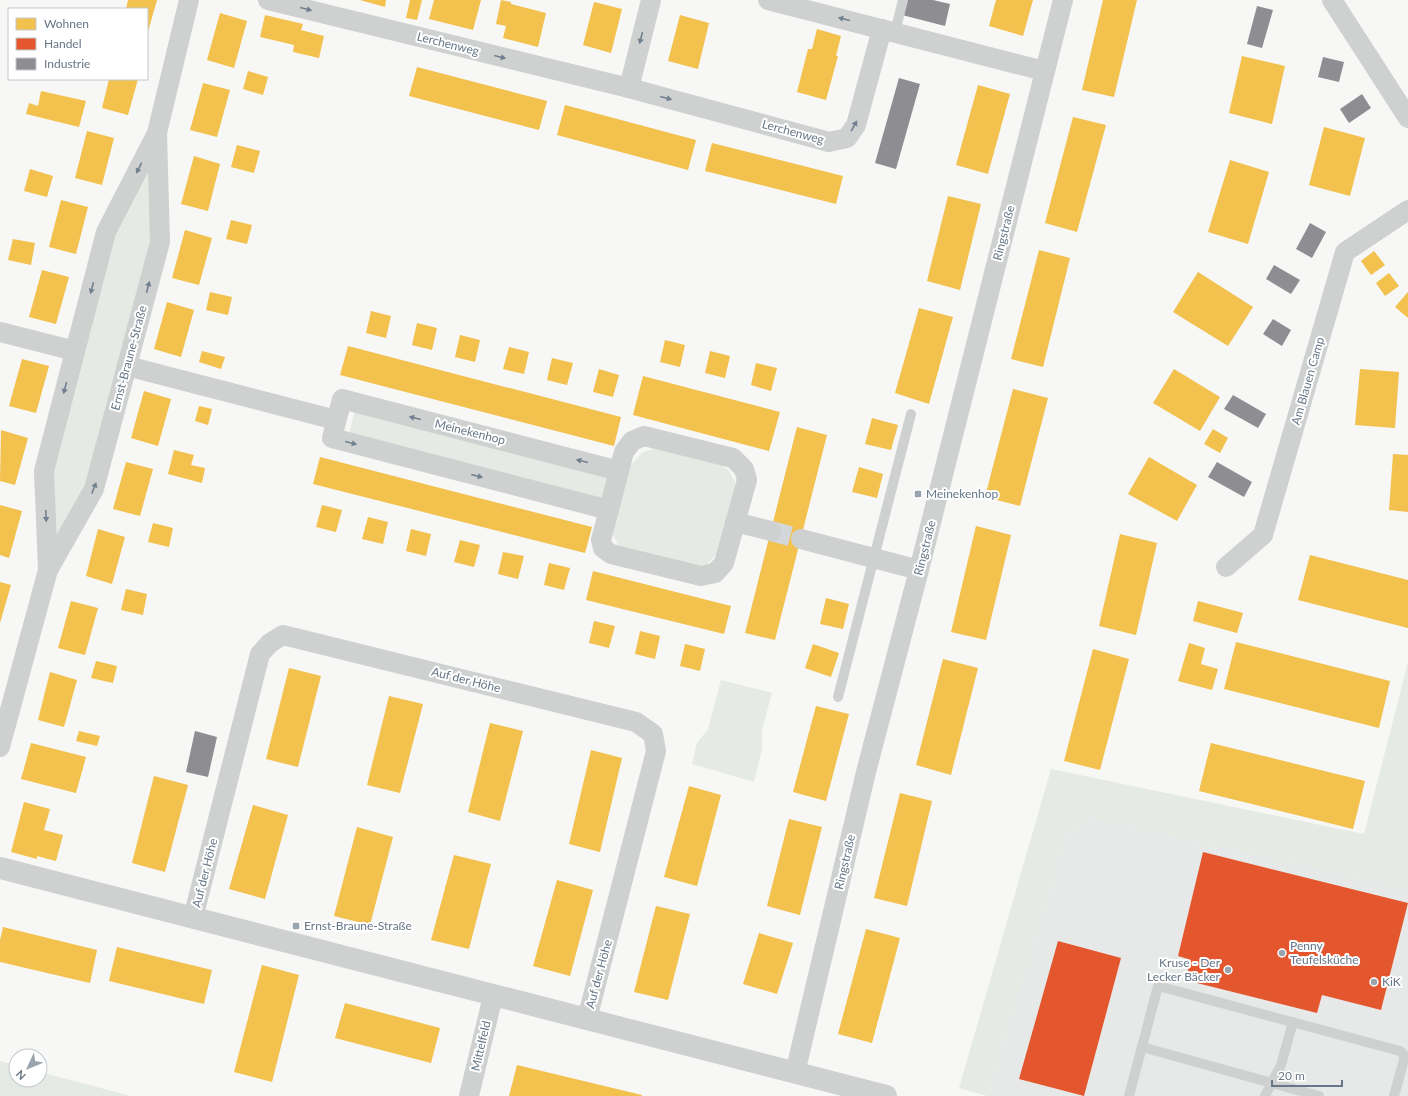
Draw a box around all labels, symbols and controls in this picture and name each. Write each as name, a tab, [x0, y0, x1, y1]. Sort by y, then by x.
one-way arrow	[300, 7, 312, 13]
legend	[8, 8, 148, 80]
text: Wohnen	[44, 16, 89, 31]
one-way arrow	[838, 16, 851, 22]
street label: Lerchenweg	[415, 29, 481, 58]
one-way arrow	[638, 32, 644, 44]
text: Handel	[44, 36, 82, 51]
one-way arrow	[494, 54, 506, 60]
text: Industrie	[44, 56, 90, 71]
one-way arrow	[661, 95, 673, 101]
street label: Lerchenweg	[761, 116, 826, 147]
one-way arrow	[851, 120, 857, 132]
one-way arrow	[136, 162, 142, 174]
street label: Ringstraße	[989, 204, 1018, 262]
one-way arrow	[145, 281, 151, 294]
one-way arrow	[88, 282, 94, 294]
street label: Ernst-Braune-Straße	[107, 304, 150, 412]
street label: Am Blauen Camp	[1288, 335, 1327, 427]
one-way arrow	[62, 382, 68, 395]
one-way arrow	[409, 415, 421, 421]
street label: Meinekenhop	[433, 416, 507, 448]
one-way arrow	[344, 441, 357, 447]
one-way arrow	[575, 458, 587, 464]
one-way arrow	[470, 473, 483, 479]
one-way arrow	[91, 481, 97, 493]
place label: Meinekenhop	[926, 486, 998, 501]
marker: Meinekenhop	[913, 489, 923, 499]
one-way arrow	[42, 510, 49, 522]
street label: Ringstraße	[910, 519, 939, 577]
street label: Auf der Höhe	[430, 664, 502, 695]
street label: Ringstraße	[831, 833, 858, 891]
street label: Auf der Höhe	[189, 837, 220, 909]
place label: Ernst-Braune-Straße	[304, 918, 412, 933]
marker: Ernst-Braune-Straße	[291, 921, 301, 931]
street label: Auf der Höhe	[582, 938, 615, 1010]
place label: Penny Teufelsküche	[1290, 938, 1359, 967]
marker: Penny Teufelsküche	[1277, 948, 1287, 958]
place label: Kruse - Der Lecker Bäcker	[1147, 955, 1221, 984]
marker: Kruse - Der Lecker Bäcker	[1223, 965, 1233, 975]
place label: KiK	[1382, 974, 1401, 989]
marker: KiK	[1369, 977, 1379, 987]
street label: Mittelfeld	[467, 1019, 494, 1073]
north arrow	[8, 1048, 48, 1088]
scale bar	[1272, 1062, 1342, 1088]
text: N	[13, 1068, 28, 1083]
text: 20 m	[1278, 1068, 1305, 1083]

